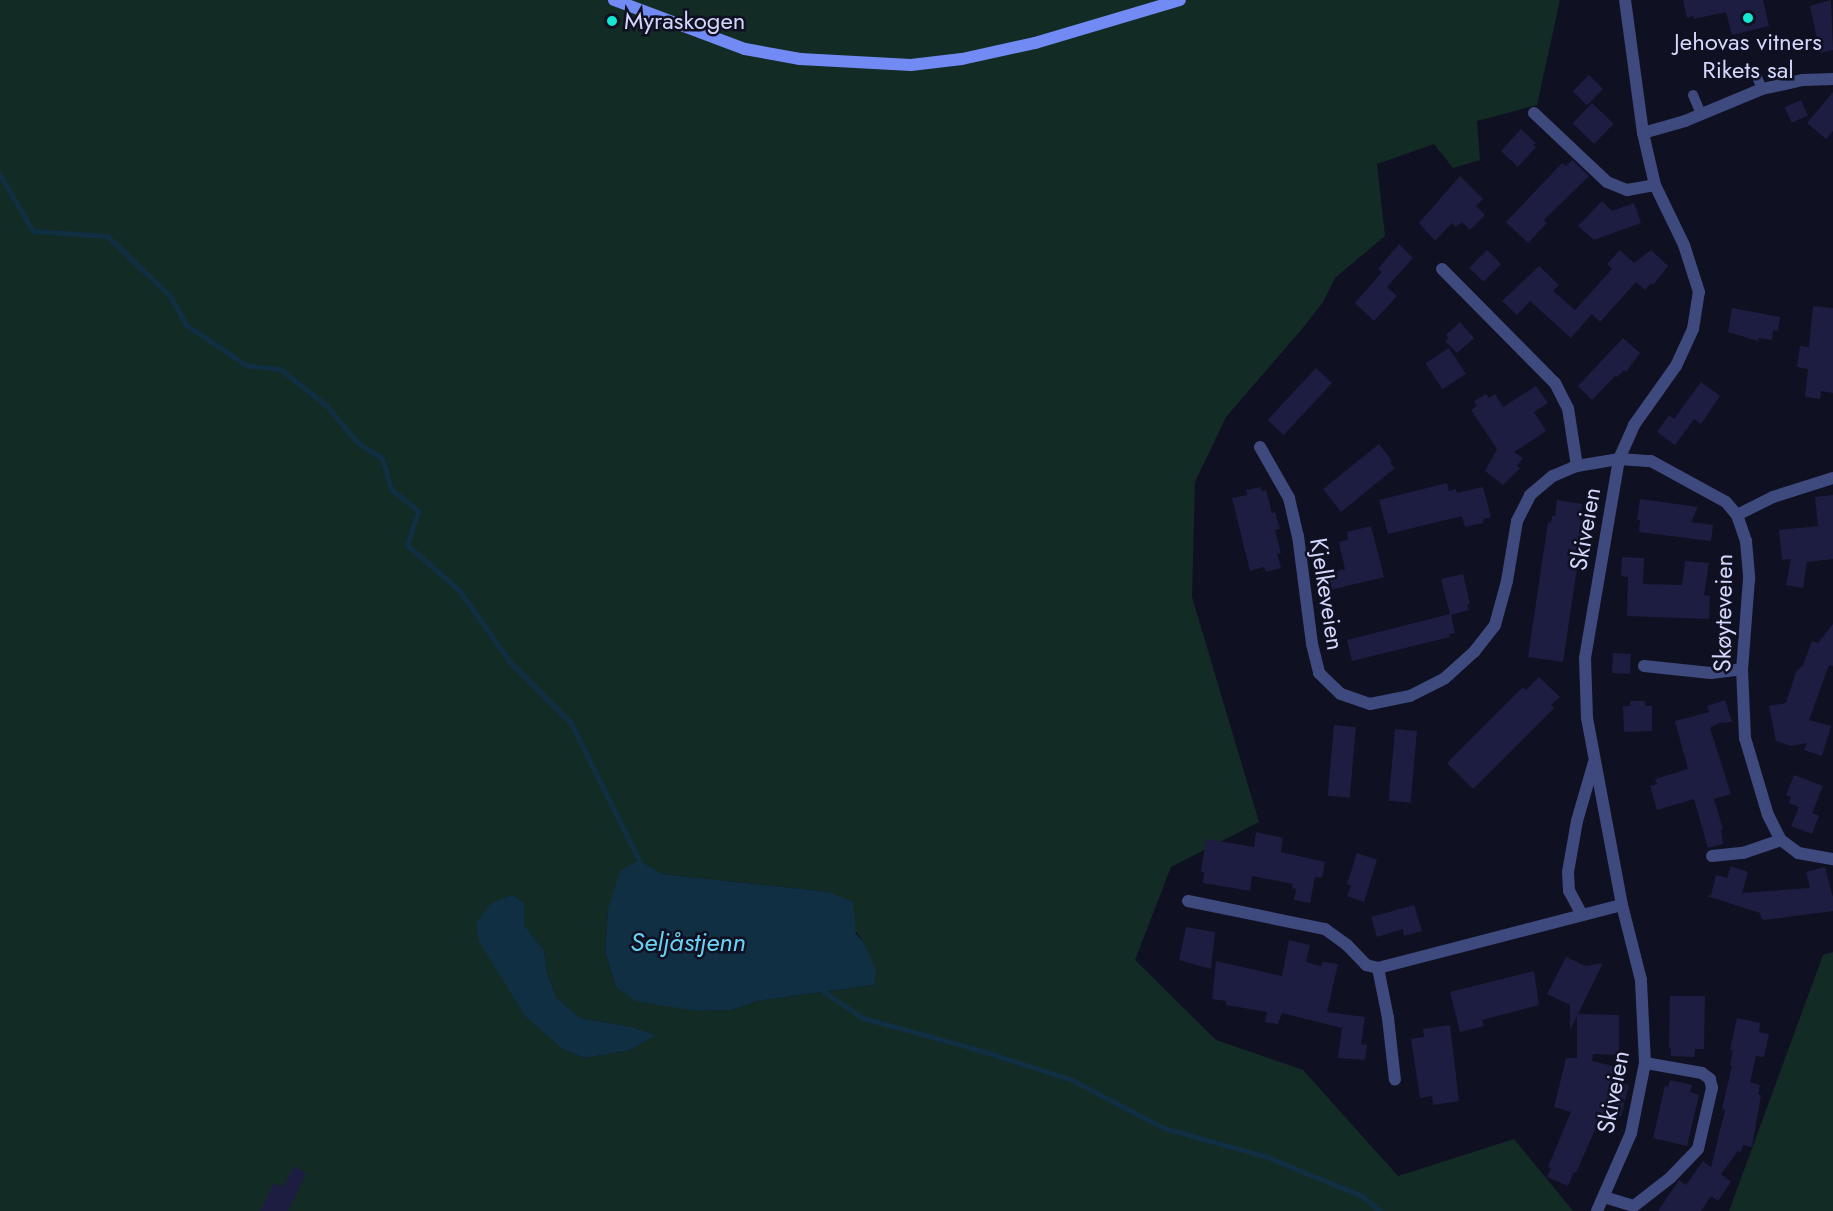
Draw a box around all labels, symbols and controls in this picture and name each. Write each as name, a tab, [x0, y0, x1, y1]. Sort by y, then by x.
place label: Myraskogen	[624, 7, 745, 35]
marker: Jehovas vitners Rikets sal	[1741, 11, 1755, 25]
marker: Myraskogen	[605, 14, 619, 28]
place label: Jehovas vitners Rikets sal	[1674, 28, 1822, 84]
street label: Skiveien	[1564, 485, 1606, 573]
street label: Kjelkeveien	[1304, 536, 1350, 652]
street label: Skøyteveien	[1708, 553, 1738, 673]
water label: Seljåstjenn	[630, 927, 746, 959]
street label: Skiveien	[1591, 1048, 1635, 1136]

